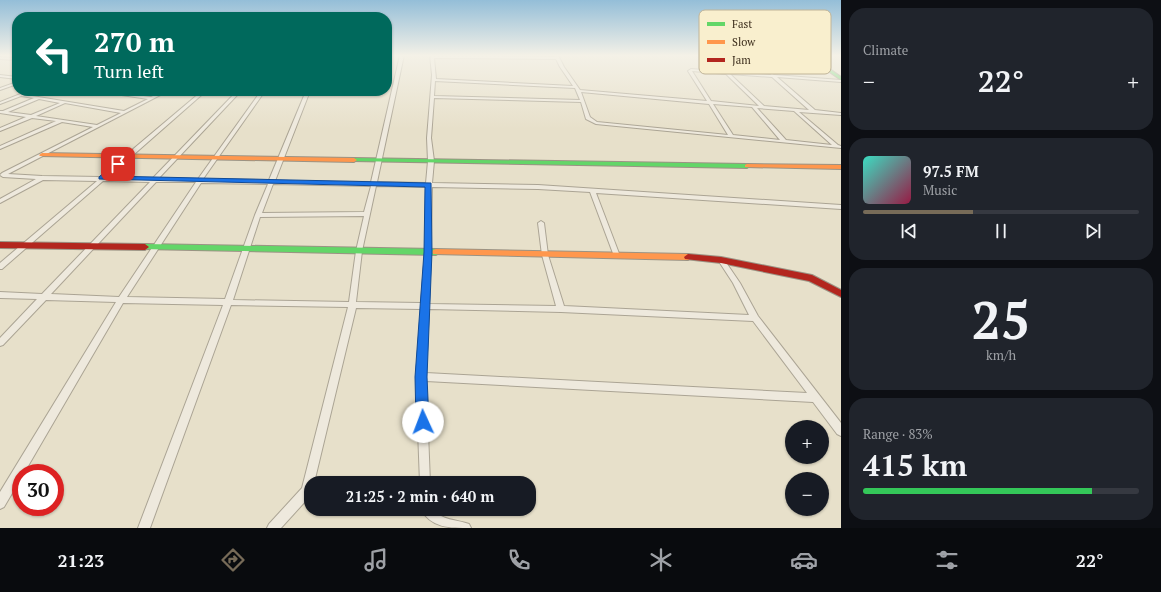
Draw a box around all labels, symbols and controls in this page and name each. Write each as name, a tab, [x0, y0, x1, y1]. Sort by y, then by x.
legend	[699, 10, 831, 74]
text: Fast	[732, 17, 752, 31]
text: 270 m	[94, 23, 175, 60]
icon: left	[28, 28, 80, 80]
text: Slow	[732, 35, 756, 49]
text: Climate	[863, 41, 908, 59]
text: Jam	[732, 53, 751, 67]
text: Turn left	[94, 59, 164, 83]
text: 22°	[978, 61, 1024, 101]
text: −	[863, 67, 875, 96]
text: +	[1127, 67, 1139, 96]
pin	[101, 147, 135, 181]
icon: arrive	[107, 153, 129, 175]
text: 97.5 FM	[923, 161, 979, 181]
text: Music	[923, 181, 957, 199]
icon: previous	[898, 220, 920, 242]
icon: pause	[990, 220, 1012, 242]
icon: next	[1082, 220, 1104, 242]
text: 25	[972, 285, 1030, 354]
text: km/h	[986, 346, 1016, 364]
position arrow	[402, 401, 444, 443]
map controls	[785, 420, 829, 516]
button: +	[785, 420, 829, 464]
text: Range · 83%	[863, 425, 933, 443]
text: 415 km	[863, 445, 967, 485]
speed limit sign: 30	[12, 464, 64, 516]
button: −	[785, 472, 829, 516]
text: 21:25 · 2 min · 640 m	[346, 486, 494, 506]
icon: directions	[219, 546, 247, 574]
icon: music	[362, 546, 390, 574]
icon: phone	[505, 546, 533, 574]
icon: climate	[647, 546, 675, 574]
icon: car	[790, 546, 818, 574]
icon: filters	[933, 546, 961, 574]
text: 21:23	[57, 548, 104, 572]
text: 22°	[1076, 548, 1104, 572]

